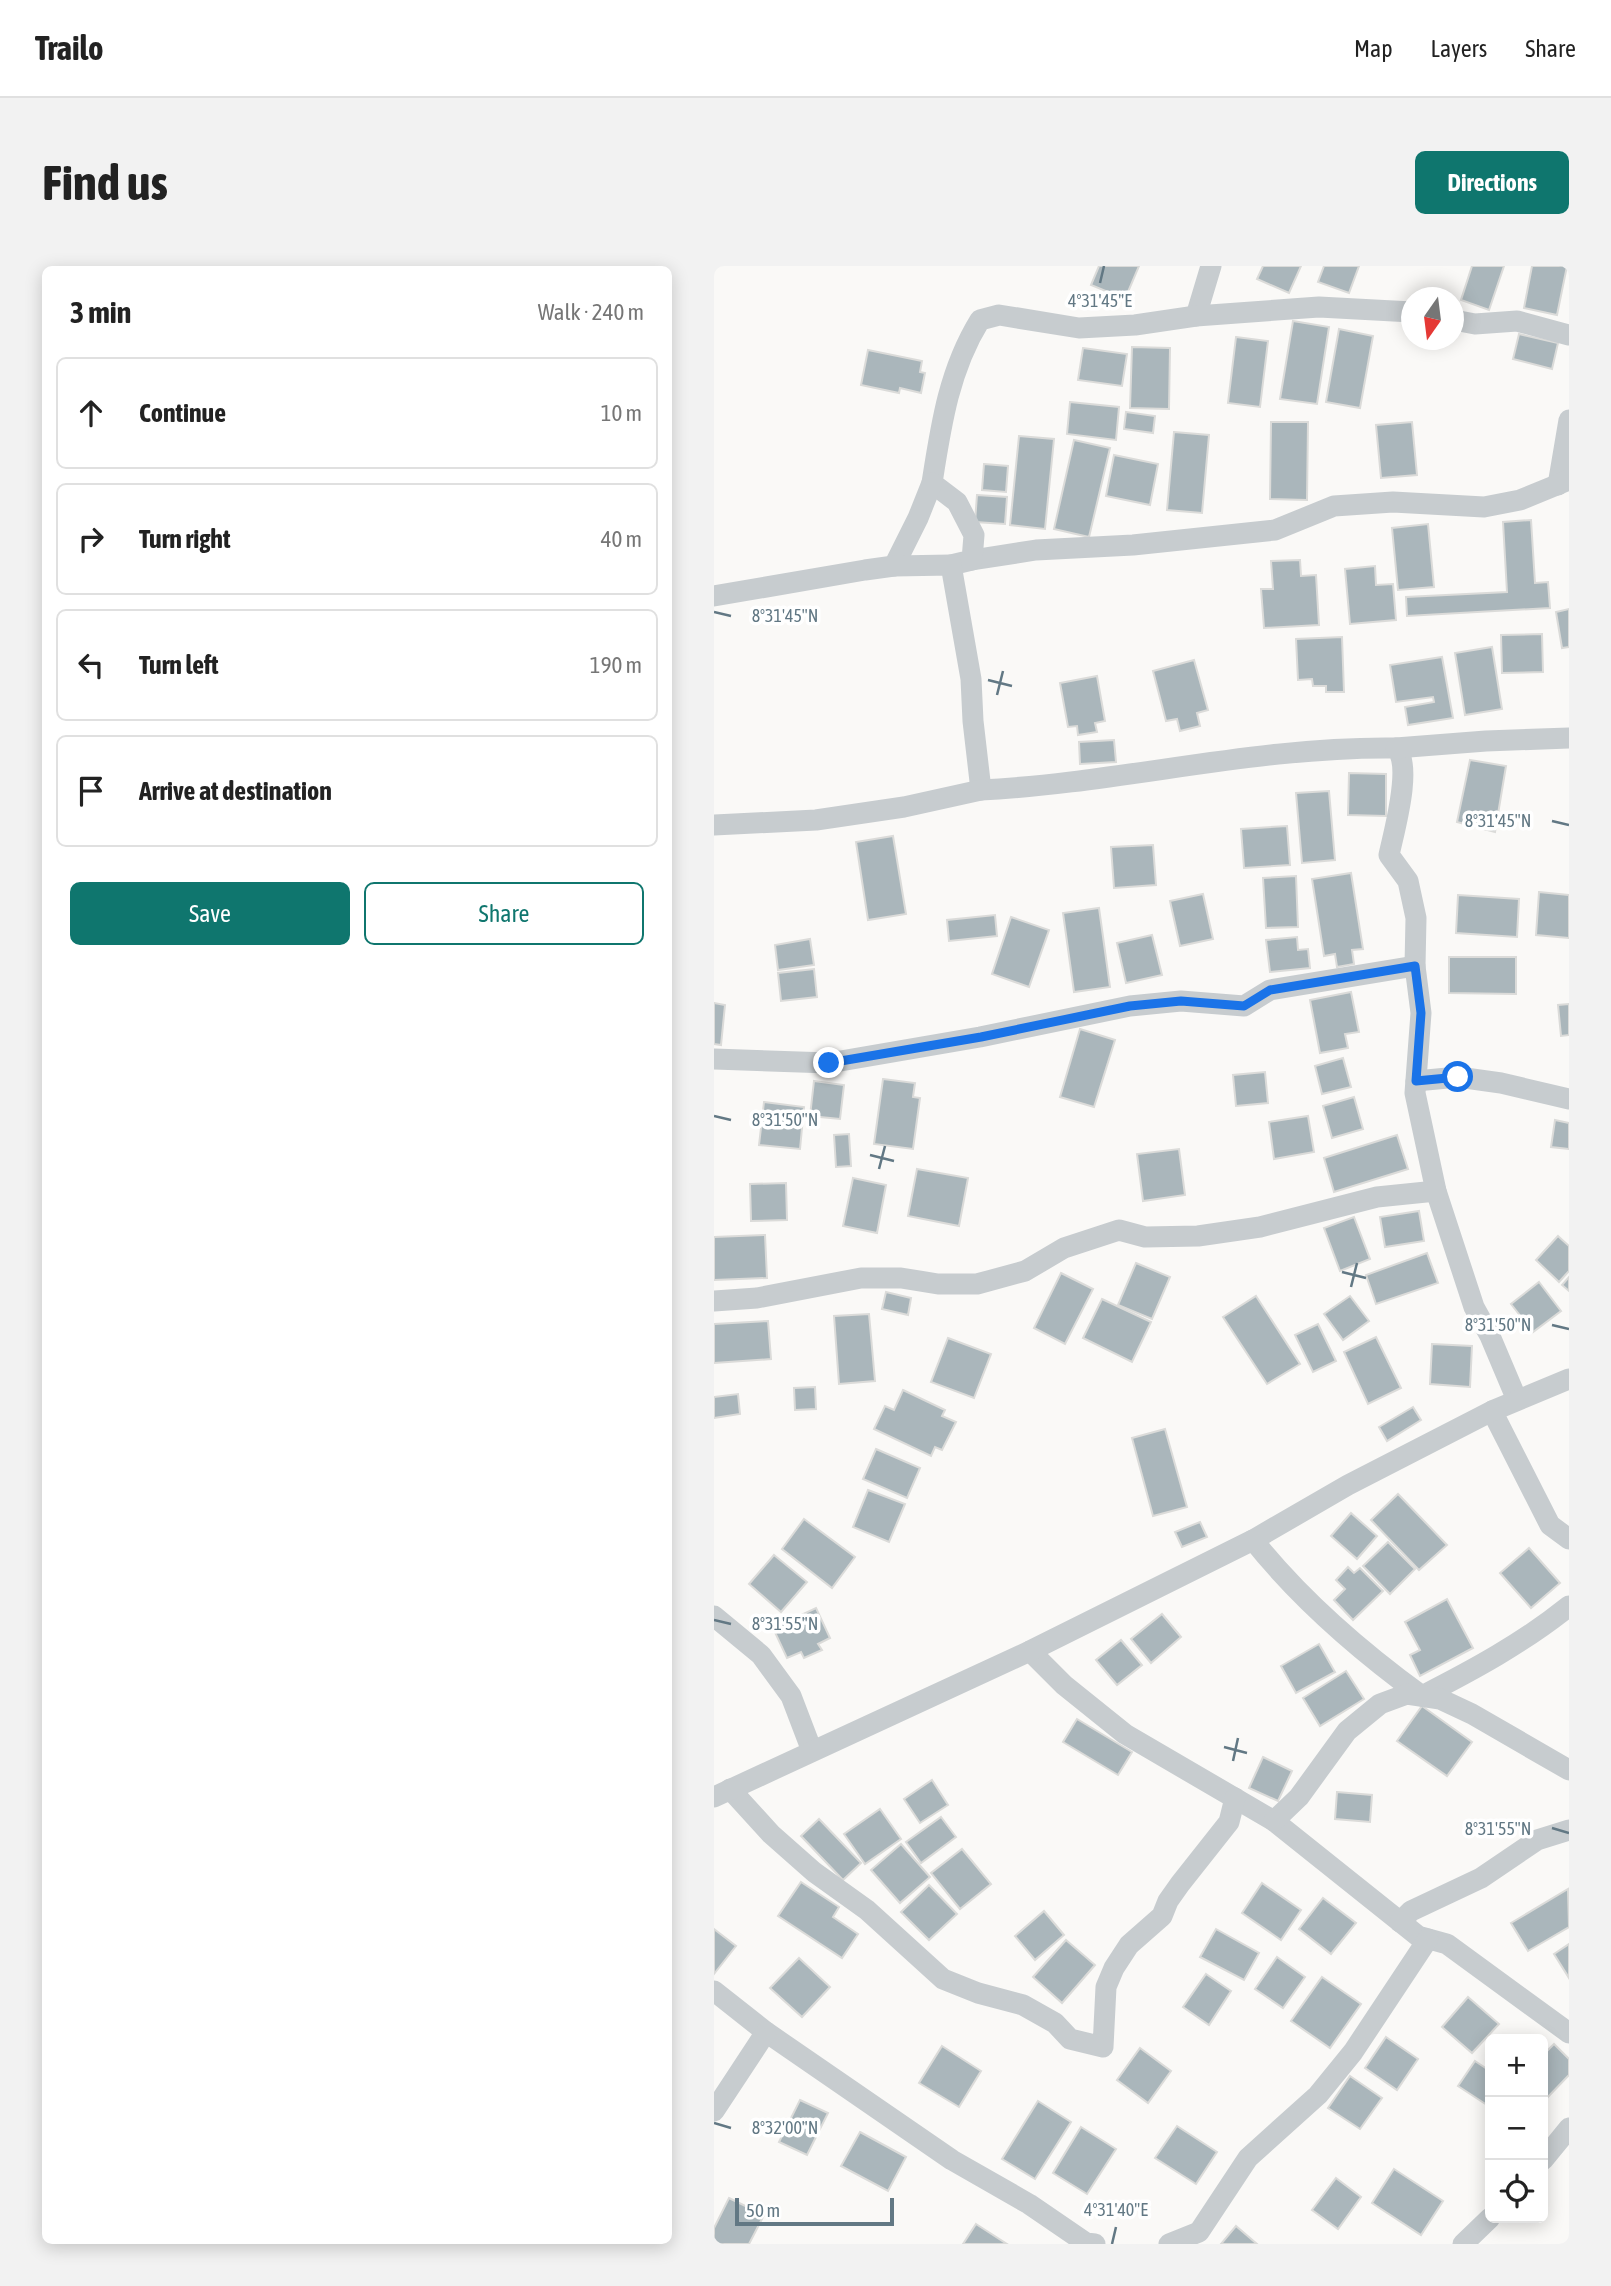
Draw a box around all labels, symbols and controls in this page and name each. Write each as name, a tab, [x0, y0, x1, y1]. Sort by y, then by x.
text: Trailo	[35, 29, 103, 67]
text: Map	[1354, 35, 1393, 62]
text: Layers	[1431, 35, 1487, 62]
text: Share	[1525, 35, 1576, 62]
button: Directions	[1415, 151, 1569, 214]
text: Find us	[42, 154, 168, 210]
north arrow	[1401, 287, 1464, 350]
text: 4°31'45"E	[1068, 290, 1132, 311]
text: 3 min	[70, 295, 131, 329]
text: Walk · 240 m	[538, 299, 644, 325]
icon: ahead	[72, 394, 110, 432]
text: Continue	[139, 398, 226, 428]
text: 10 m	[601, 400, 642, 426]
icon: right	[72, 520, 110, 558]
text: Turn right	[139, 524, 230, 554]
text: 40 m	[601, 526, 642, 552]
text: 8°31'45"N	[752, 605, 818, 626]
icon: left	[72, 646, 110, 684]
text: Turn left	[139, 650, 219, 680]
text: 190 m	[590, 652, 642, 678]
icon: arrive	[72, 772, 110, 810]
text: Arrive at destination	[139, 776, 332, 806]
text: 8°31'45"N	[1465, 810, 1531, 831]
button: Save	[70, 882, 350, 945]
button: Share	[364, 882, 644, 945]
route end	[813, 1047, 844, 1078]
route start	[1442, 1061, 1473, 1092]
text: 8°31'50"N	[752, 1109, 818, 1130]
text: 8°31'50"N	[1465, 1314, 1531, 1335]
text: 8°31'55"N	[752, 1613, 818, 1634]
text: 8°31'55"N	[1465, 1818, 1531, 1839]
map controls	[1485, 2034, 1548, 2223]
button: +	[1485, 2034, 1548, 2097]
button: −	[1485, 2097, 1548, 2160]
text: 8°32'00"N	[752, 2117, 818, 2138]
button: locate	[1485, 2160, 1548, 2223]
scale bar	[735, 2195, 894, 2227]
text: 50 m	[746, 2199, 780, 2221]
text: 4°31'40"E	[1084, 2199, 1148, 2220]

